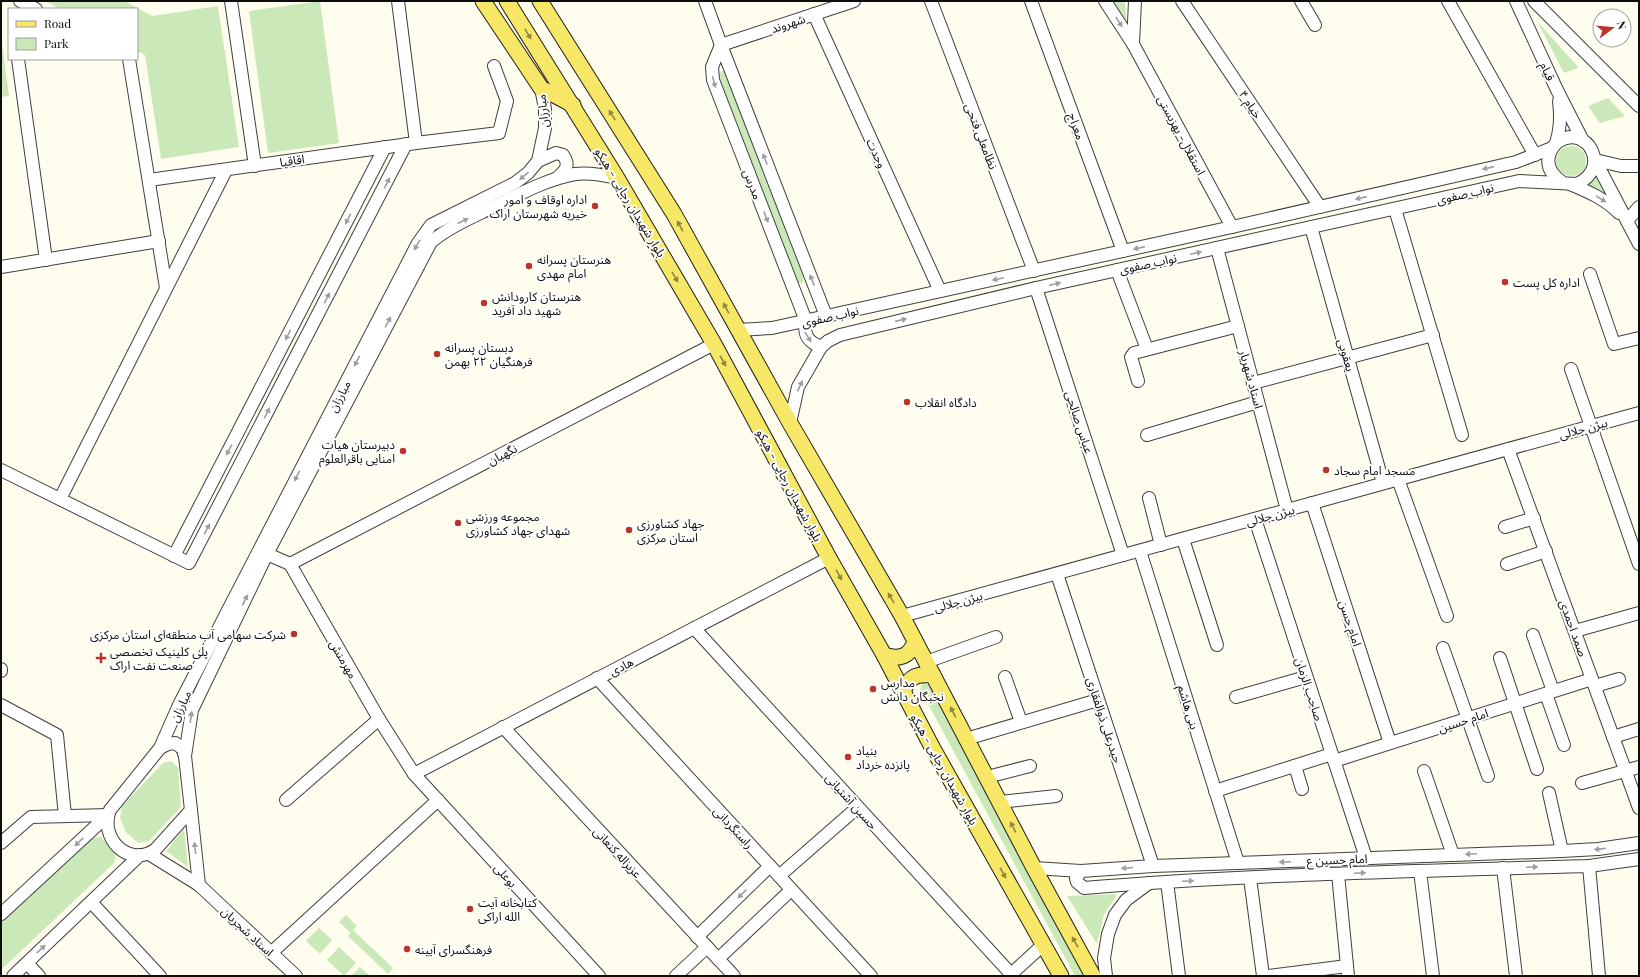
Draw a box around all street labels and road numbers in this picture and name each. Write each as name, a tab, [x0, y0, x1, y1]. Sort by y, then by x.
street label: شهروند	[769, 10, 807, 36]
street label: قیام	[1535, 59, 1559, 84]
street label: خیام ۴	[1234, 87, 1266, 122]
street label: استقلال- بهزیستی	[1154, 92, 1210, 178]
street label: مبارزان	[533, 94, 551, 128]
street label: نظامعلی فتحی	[962, 101, 1002, 171]
street label: معراج	[1063, 110, 1089, 142]
street label: وحدت	[863, 136, 891, 170]
street label: بلوار شهیدان رجایی - هپکو	[591, 144, 670, 260]
street label: اقاقیا	[278, 150, 306, 170]
street label: مدرس	[740, 167, 766, 201]
street label: نواب صفوی	[1435, 179, 1495, 208]
street label: نواب صفوی	[1118, 249, 1178, 277]
street label: نواب صفوی	[800, 302, 860, 331]
street label: یعقوبی	[1335, 337, 1359, 373]
street label: استاد شهریار	[1236, 347, 1268, 410]
street label: مبارزان	[324, 377, 354, 415]
street label: عباس صالحی	[1062, 389, 1098, 455]
street label: بیژن جلالی	[1557, 414, 1609, 442]
street label: بلوار شهیدان رجایی - هپکو	[753, 426, 826, 545]
street label: نگهبان	[484, 440, 520, 468]
street label: بیژن جلالی	[1244, 501, 1296, 529]
street label: بیژن جلالی	[932, 587, 984, 615]
street label: صمد احمدی	[1556, 597, 1592, 659]
street label: امام حسن	[1334, 598, 1366, 649]
street label: مهرمنش	[326, 637, 362, 681]
street label: هادی	[606, 653, 636, 679]
street label: صاحب الزمان	[1292, 655, 1328, 723]
street label: حیدرعلی ذوالفقاری	[1084, 675, 1126, 765]
street label: بنی هاشم	[1173, 683, 1203, 732]
street label: مبارزان	[165, 687, 195, 725]
street label: امام حسین	[1436, 704, 1491, 738]
street label: بلوار شهیدان رجایی - هپکو	[907, 710, 982, 828]
street label: حسین آشتیانی	[823, 770, 881, 832]
street label: راستگردانی	[710, 803, 758, 851]
street label: عزیزاله کنعانی	[590, 823, 646, 881]
street label: امام حسین ع	[1306, 850, 1368, 870]
street label: بوعلی	[491, 859, 521, 891]
street label: استاد شجریان	[218, 903, 278, 959]

